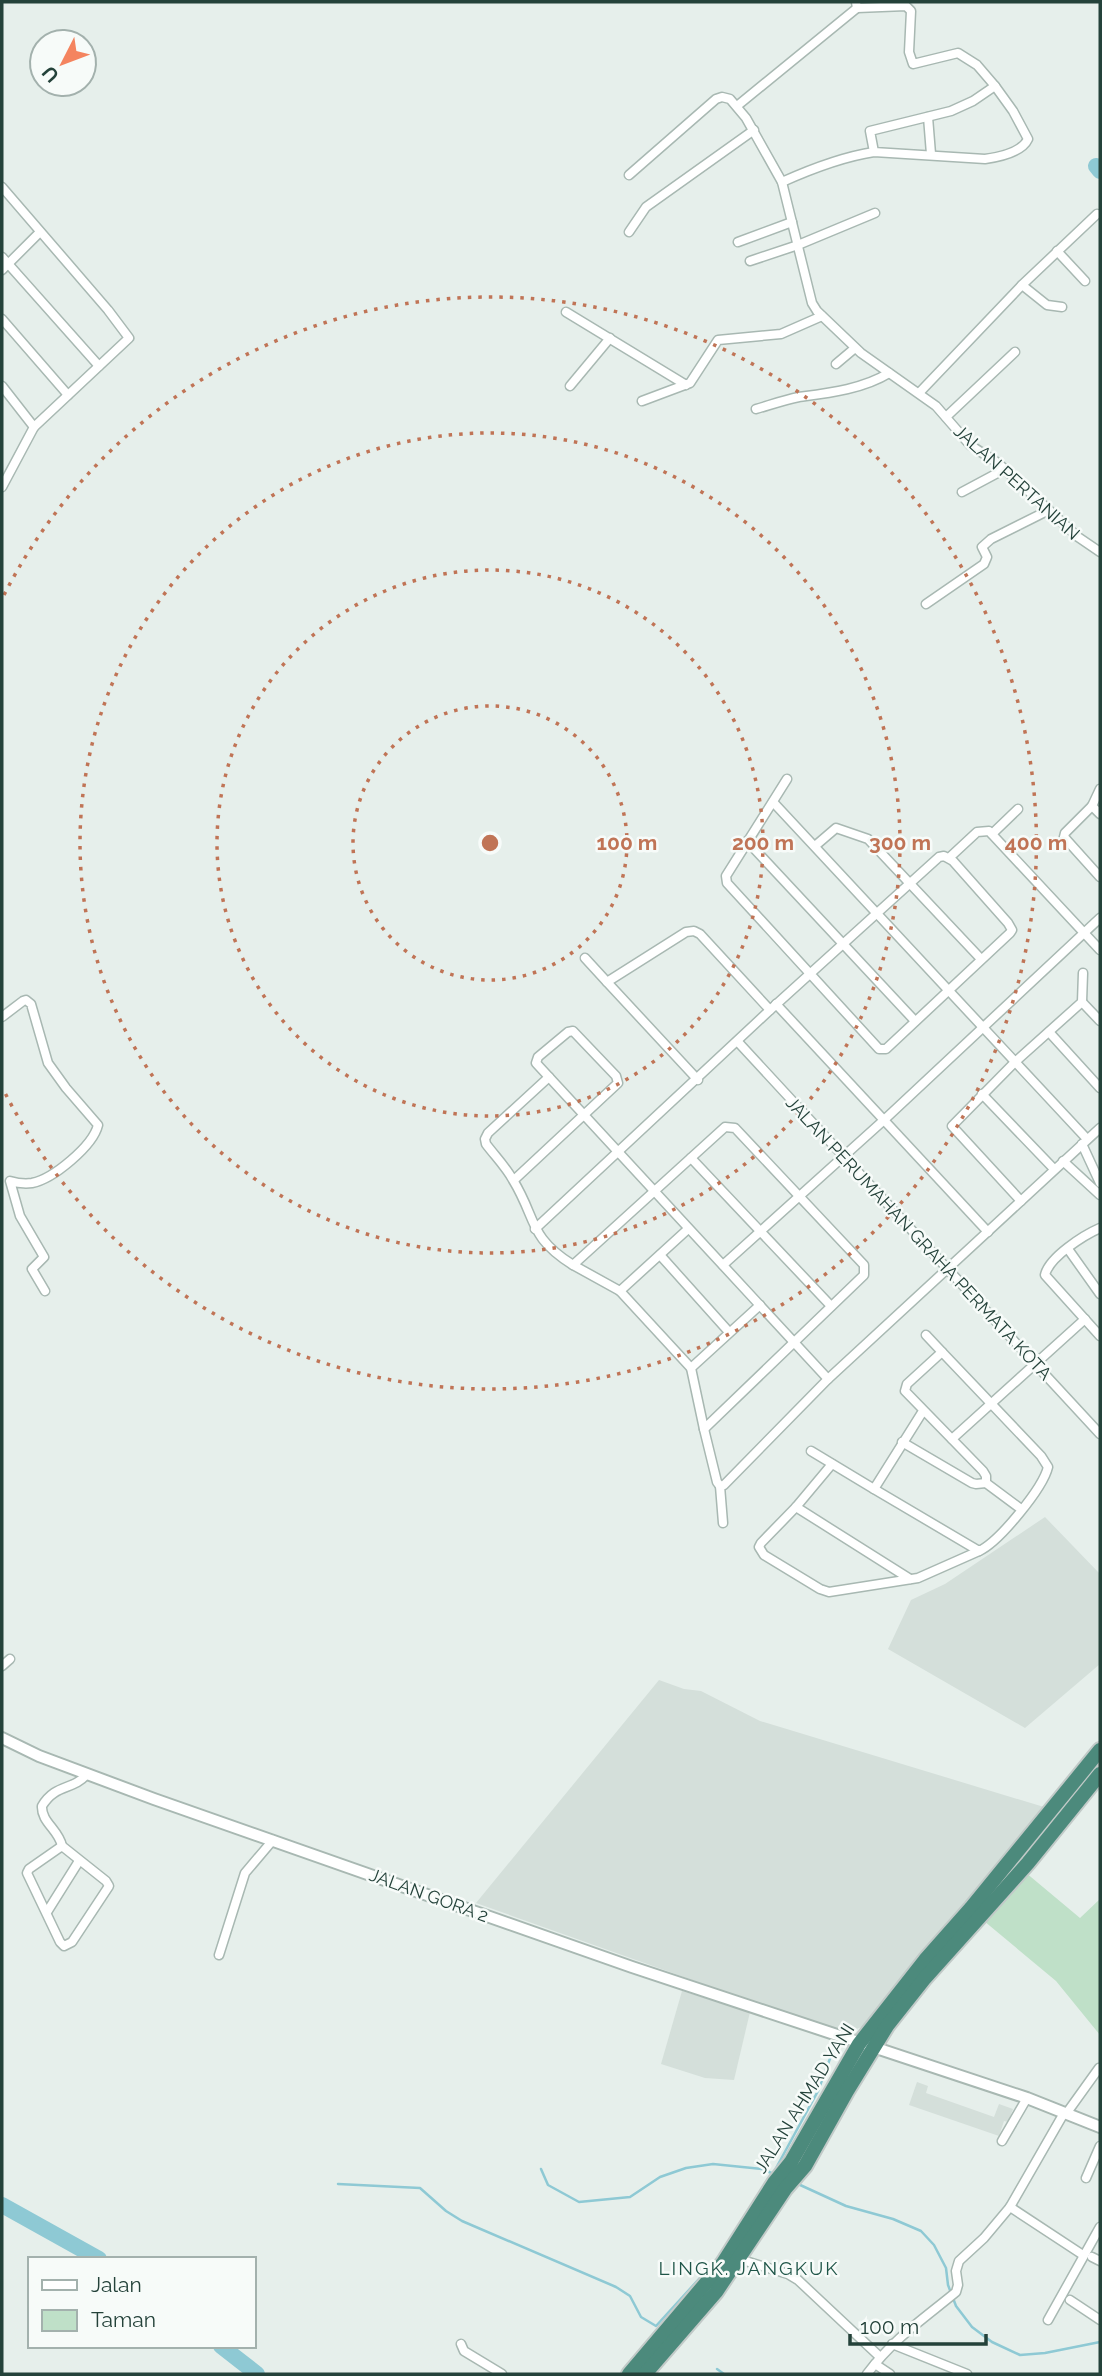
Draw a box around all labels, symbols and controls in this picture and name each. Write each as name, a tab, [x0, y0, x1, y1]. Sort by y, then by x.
north arrow	[28, 28, 98, 98]
text: U	[37, 62, 63, 87]
street label: JALAN PERTANIAN	[950, 420, 1084, 544]
text: 100 m	[597, 830, 657, 855]
text: 200 m	[732, 830, 794, 855]
text: 300 m	[869, 830, 931, 855]
text: 400 m	[1005, 830, 1067, 855]
centre of rings	[478, 831, 502, 855]
street label: JALAN PERUMAHAN GRAHA PERMATA KOTA	[782, 1092, 1056, 1384]
street label: JALAN GORA 2	[367, 1864, 491, 1926]
street label: JALAN AHMAD YANI	[749, 2019, 859, 2177]
legend	[28, 2257, 256, 2348]
district label: LINGK. JANGKUK	[659, 2257, 839, 2279]
text: Jalan	[91, 2272, 142, 2297]
scale bar	[850, 2302, 986, 2346]
text: Taman	[91, 2307, 156, 2332]
text: 100 m	[860, 2314, 919, 2339]

